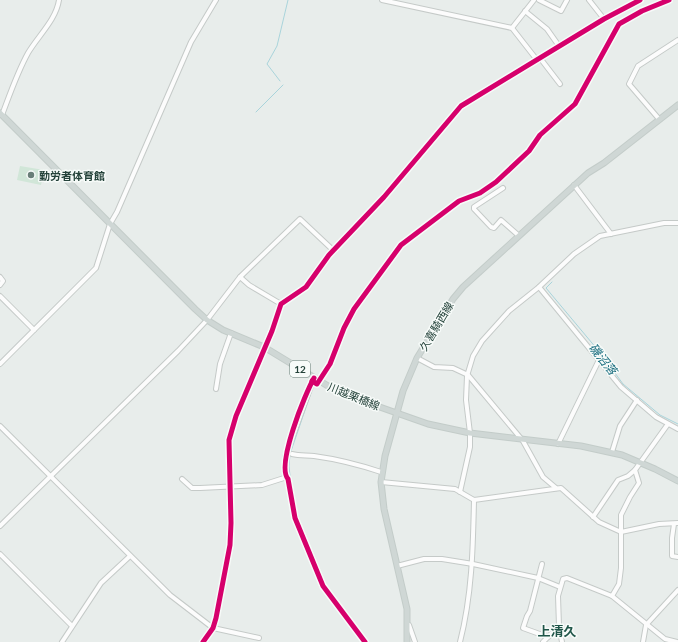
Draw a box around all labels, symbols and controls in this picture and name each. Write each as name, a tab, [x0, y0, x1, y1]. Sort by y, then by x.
place label: 勤労者体育館	[39, 169, 105, 182]
marker: 勤労者体育館	[26, 170, 36, 180]
street label: 久喜騎西線	[416, 299, 456, 353]
water label: 磯沼落	[586, 340, 621, 379]
road number: 12	[290, 361, 310, 377]
street label: 川越栗橋線	[326, 380, 382, 412]
district label: 上清久	[537, 623, 577, 639]

